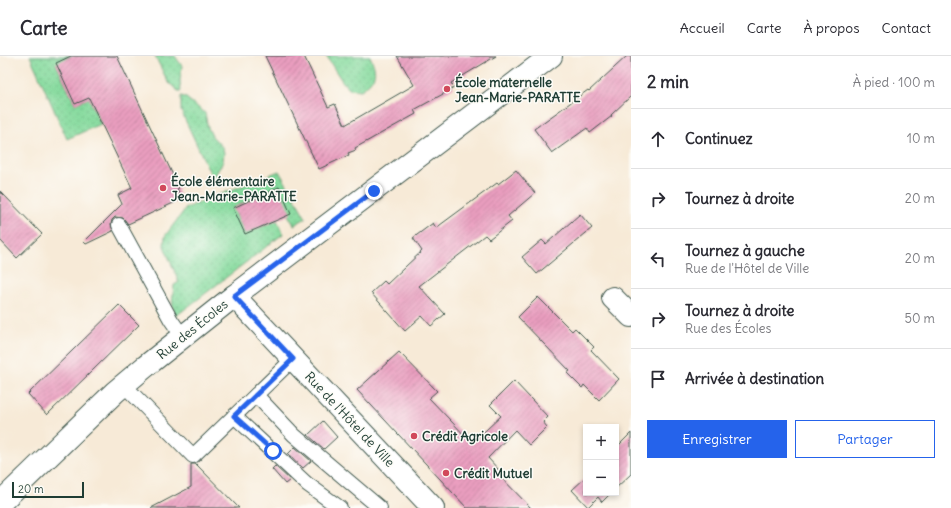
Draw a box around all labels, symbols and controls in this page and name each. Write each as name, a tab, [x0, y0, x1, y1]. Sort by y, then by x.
text: Carte	[20, 16, 67, 40]
text: Accueil	[680, 19, 725, 37]
text: Carte	[747, 19, 782, 37]
text: À propos	[804, 19, 860, 37]
text: Contact	[882, 19, 931, 37]
text: 2 min	[647, 71, 689, 93]
place label: École maternelle Jean-Marie-PARATTE	[455, 73, 581, 106]
text: À pied · 100 m	[853, 74, 935, 91]
marker: École maternelle Jean-Marie-PARATTE	[442, 84, 452, 94]
icon: ahead	[647, 128, 669, 150]
text: Continuez	[685, 129, 753, 148]
text: 10 m	[907, 130, 935, 147]
place label: École élémentaire Jean-Marie-PARATTE	[171, 172, 297, 205]
route end	[365, 182, 383, 200]
marker: École élémentaire Jean-Marie-PARATTE	[158, 183, 168, 193]
icon: right	[647, 188, 669, 210]
text: Tournez à droite	[685, 189, 794, 208]
text: 20 m	[905, 190, 935, 207]
text: Tournez à gauche	[685, 241, 805, 260]
icon: left	[647, 248, 669, 270]
text: 20 m	[905, 250, 935, 267]
text: Rue de l'Hôtel de Ville	[685, 260, 809, 277]
street label: Rue des Écoles	[153, 295, 231, 363]
text: Tournez à droite	[685, 301, 794, 320]
icon: right	[647, 308, 669, 330]
text: 50 m	[904, 310, 935, 327]
text: Rue des Écoles	[685, 320, 771, 337]
street label: Rue de l'Hôtel de Ville	[301, 368, 398, 471]
icon: arrive	[647, 368, 669, 390]
text: Arrivée à destination	[685, 369, 824, 388]
button: Enregistrer	[647, 420, 787, 458]
button: Partager	[795, 420, 935, 458]
map controls	[583, 424, 619, 496]
button: +	[583, 424, 619, 460]
place label: Crédit Agricole	[422, 428, 508, 445]
marker: Crédit Agricole	[409, 431, 419, 441]
route start	[264, 442, 282, 460]
button: −	[583, 460, 619, 496]
place label: Crédit Mutuel	[454, 465, 532, 482]
marker: Crédit Mutuel	[441, 468, 451, 478]
scale bar	[12, 480, 84, 499]
text: 20 m	[18, 482, 44, 496]

